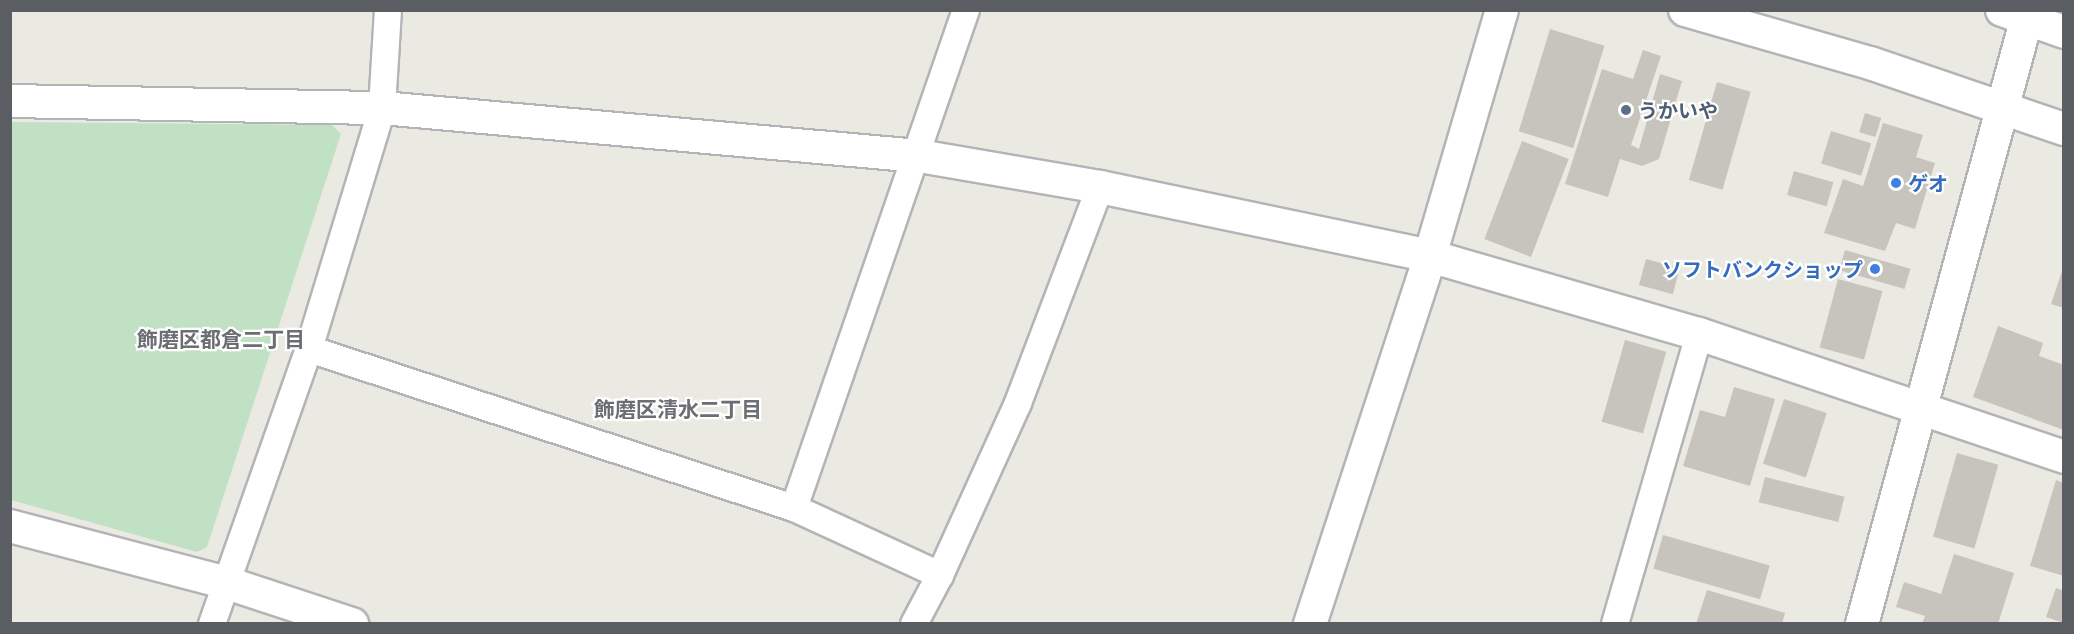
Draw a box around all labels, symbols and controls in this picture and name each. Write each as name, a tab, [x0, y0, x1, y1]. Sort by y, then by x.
place label: うかいや	[1638, 98, 1718, 122]
marker: うかいや	[1619, 103, 1633, 117]
place label: ゲオ	[1908, 171, 1948, 195]
marker: ゲオ	[1889, 176, 1903, 190]
place label: ソフトバンクショップ	[1663, 257, 1863, 281]
marker: ソフトバンクショップ	[1868, 262, 1882, 276]
district label: 飾磨区都倉二丁目	[137, 326, 305, 352]
district label: 飾磨区清水二丁目	[594, 396, 762, 422]

